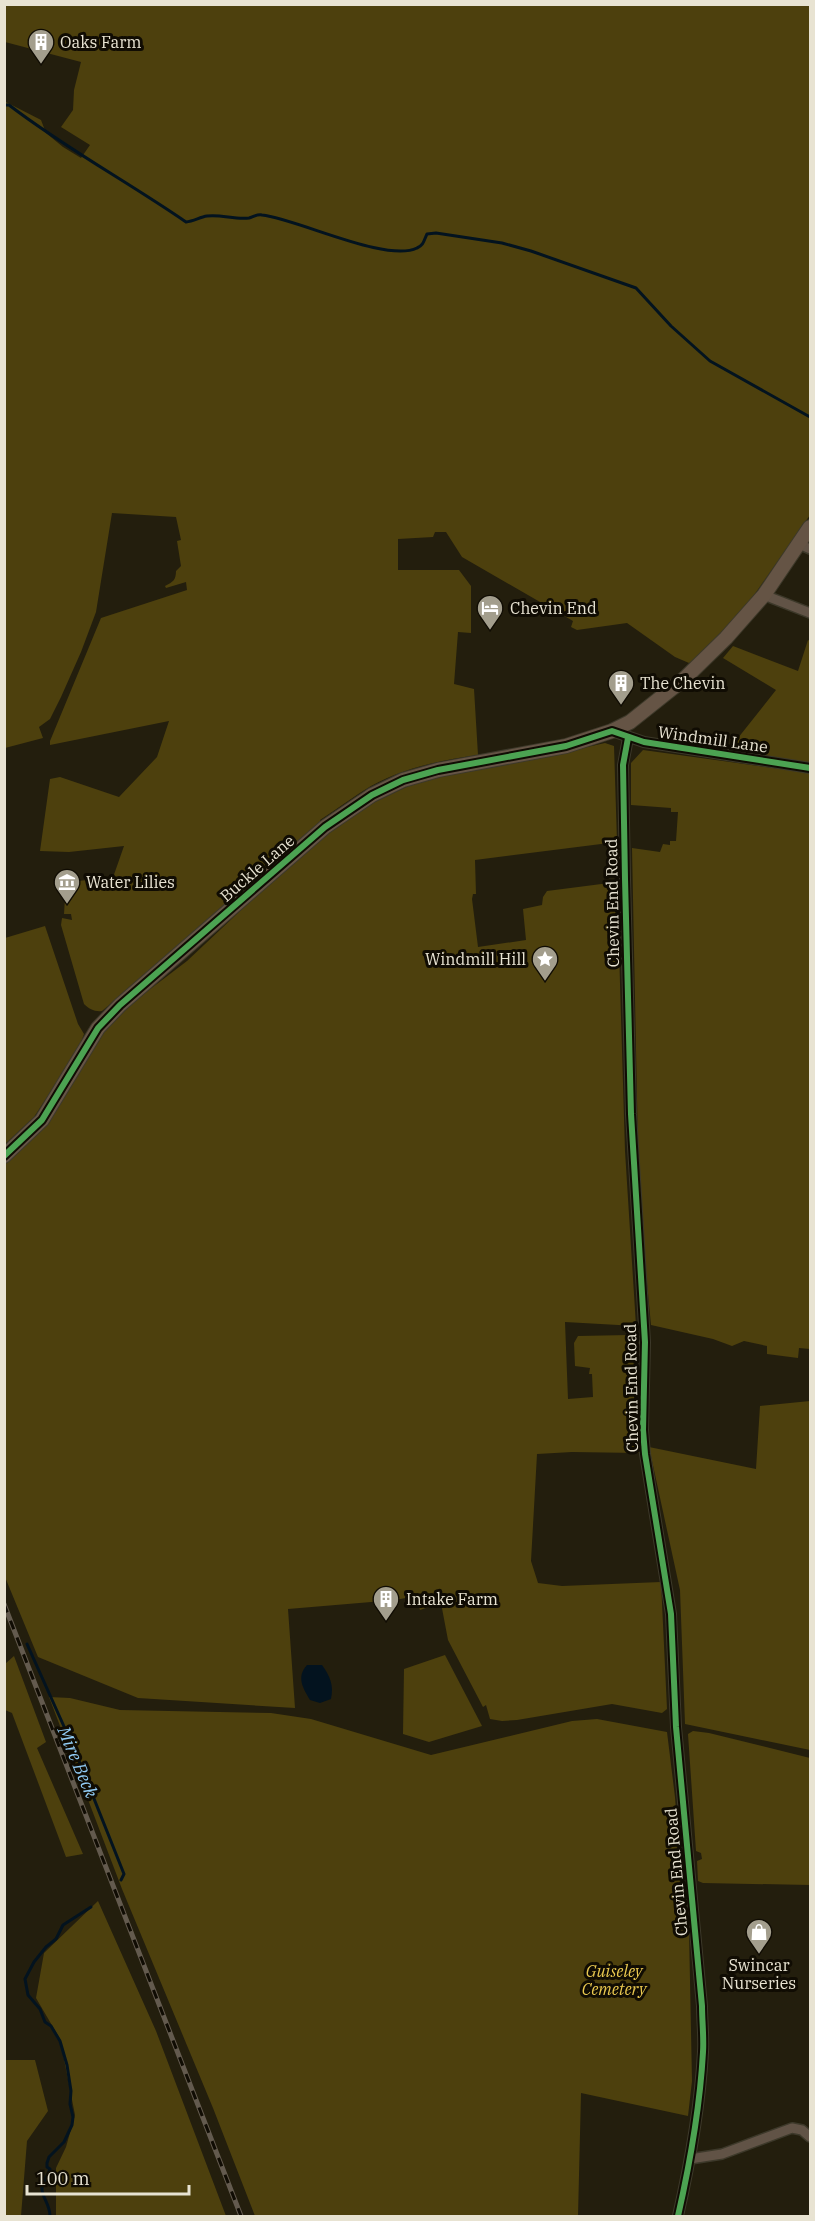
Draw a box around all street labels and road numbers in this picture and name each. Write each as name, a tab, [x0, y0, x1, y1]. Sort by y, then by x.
street label: Windmill Lane	[657, 721, 769, 757]
street label: Buckle Lane	[216, 830, 298, 906]
street label: Chevin End Road	[601, 838, 623, 967]
street label: Chevin End Road	[620, 1323, 642, 1452]
street label: Chevin End Road	[660, 1807, 692, 1937]

